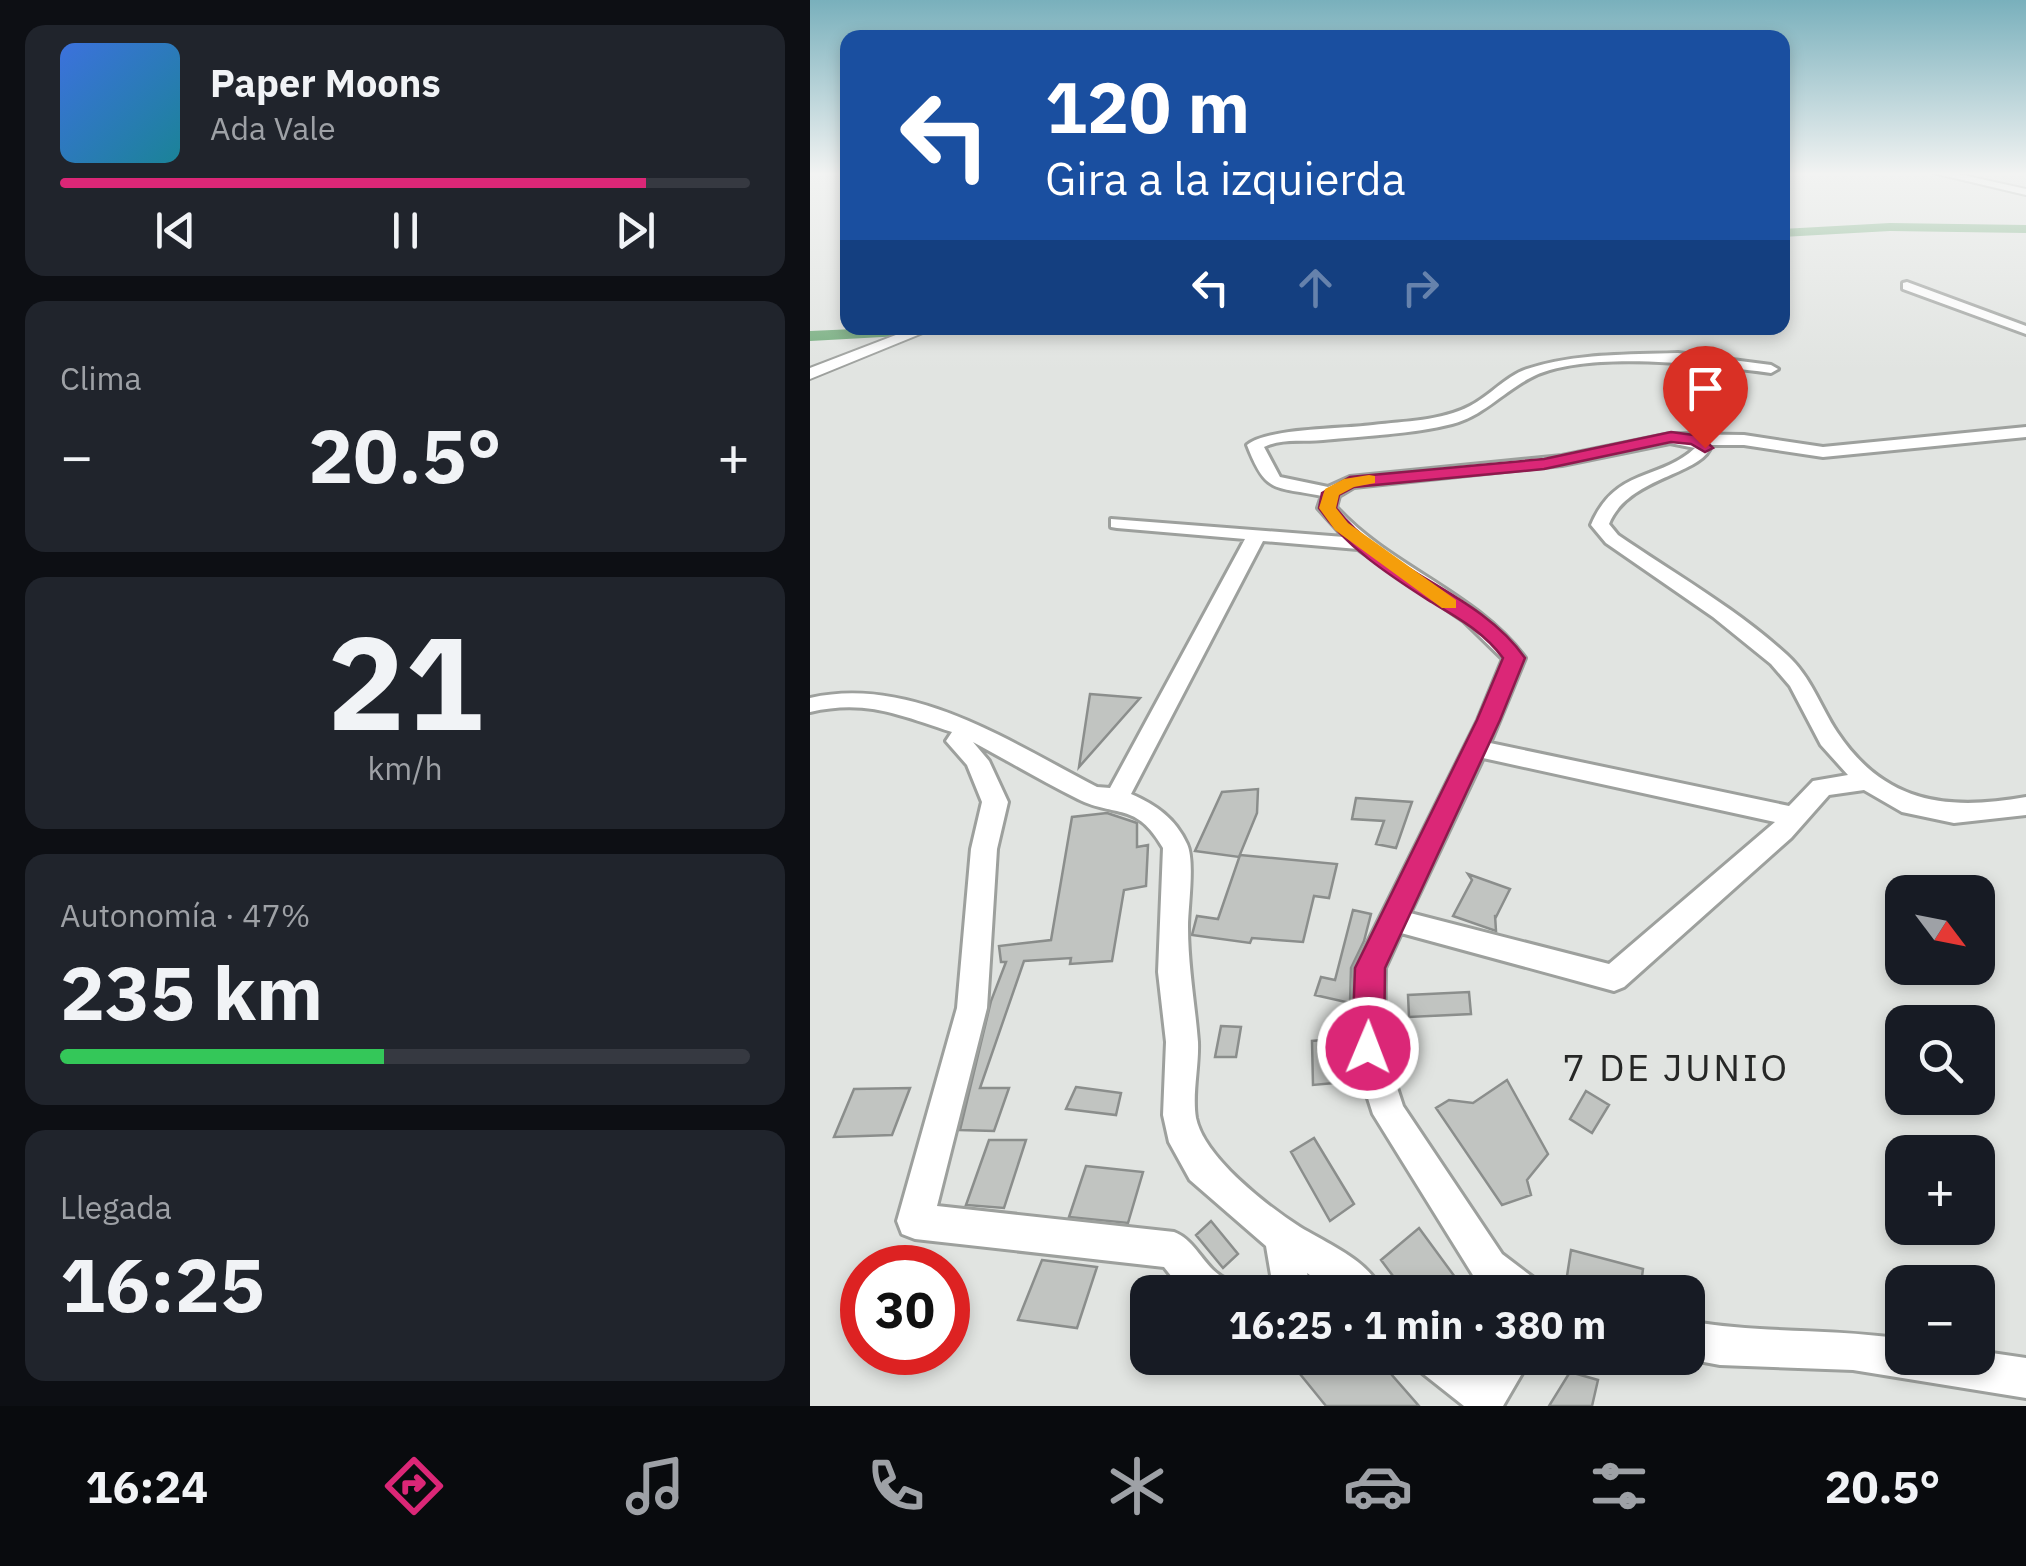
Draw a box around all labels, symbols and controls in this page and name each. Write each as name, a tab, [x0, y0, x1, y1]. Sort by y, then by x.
text: Paper Moons	[210, 58, 441, 107]
text: 120 m	[1045, 61, 1250, 152]
icon: left	[880, 70, 1010, 200]
text: Ada Vale	[210, 107, 336, 149]
text: Gira a la izquierda	[1045, 149, 1406, 207]
icon: previous	[148, 203, 203, 258]
icon: pause	[378, 203, 433, 258]
icon: next	[608, 203, 663, 258]
icon: left	[1183, 260, 1238, 315]
icon: ahead	[1288, 260, 1343, 315]
icon: right	[1393, 260, 1448, 315]
pin	[1663, 346, 1748, 449]
text: Clima	[60, 357, 142, 399]
icon: arrive	[1678, 361, 1733, 416]
text: 20.5°	[308, 406, 502, 504]
text: −	[60, 420, 93, 491]
text: +	[717, 420, 750, 491]
text: 21	[327, 597, 483, 766]
text: km/h	[367, 747, 443, 789]
north arrow	[1885, 875, 1995, 985]
map controls	[1885, 875, 1995, 1375]
text: Autonomía · 47%	[60, 894, 310, 936]
text: 235 km	[60, 943, 323, 1041]
position arrow	[1316, 996, 1420, 1100]
button: search	[1885, 1005, 1995, 1115]
district label: 7 DE JUNIO	[1562, 1042, 1790, 1091]
button: +	[1885, 1135, 1995, 1245]
text: Llegada	[60, 1186, 172, 1228]
text: 16:25	[60, 1235, 265, 1333]
speed limit sign: 30	[840, 1245, 970, 1375]
button: −	[1885, 1265, 1995, 1375]
text: 16:25 · 1 min · 380 m	[1229, 1300, 1606, 1349]
icon: directions	[379, 1451, 449, 1521]
icon: music	[620, 1451, 690, 1521]
icon: phone	[861, 1451, 931, 1521]
icon: climate	[1102, 1451, 1172, 1521]
icon: car	[1343, 1451, 1413, 1521]
icon: filters	[1584, 1451, 1654, 1521]
text: 16:24	[85, 1457, 208, 1515]
text: 20.5°	[1824, 1457, 1941, 1515]

